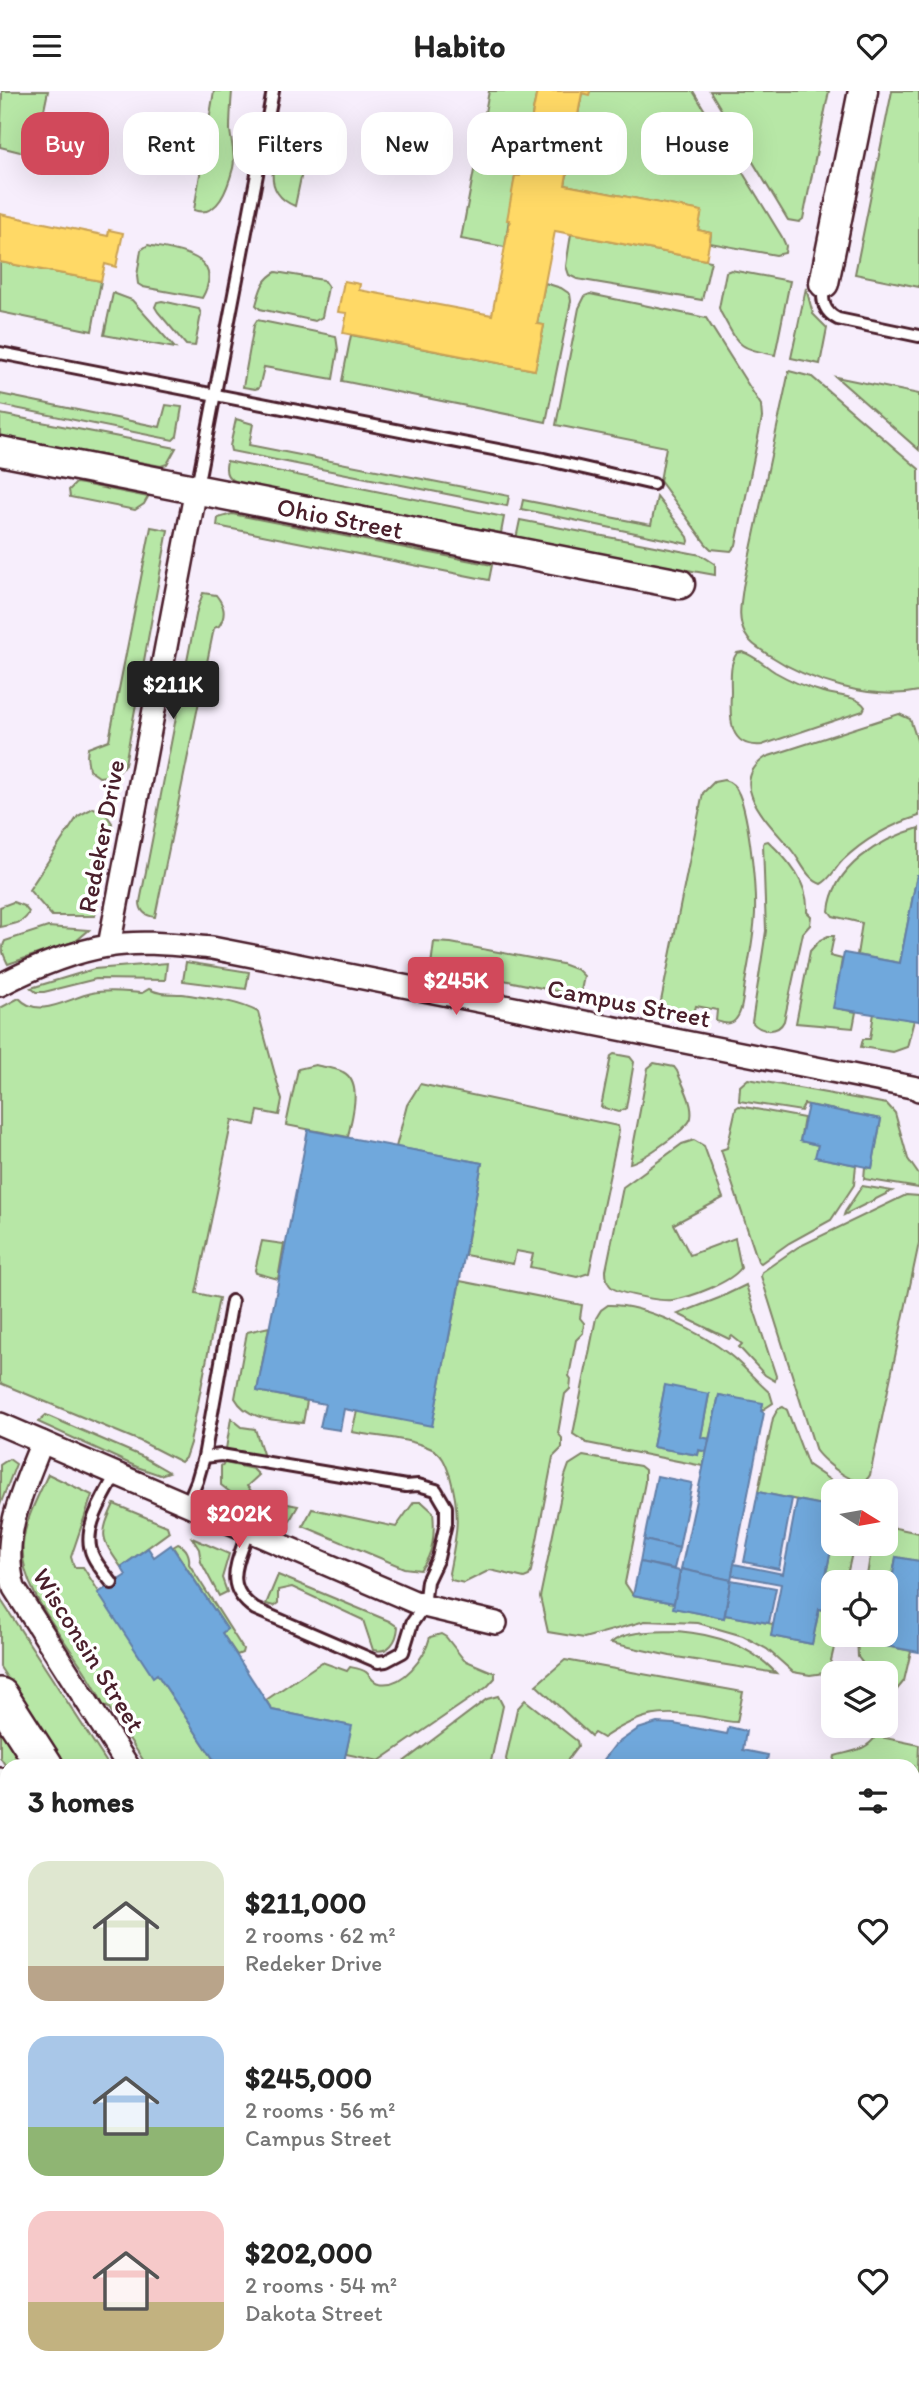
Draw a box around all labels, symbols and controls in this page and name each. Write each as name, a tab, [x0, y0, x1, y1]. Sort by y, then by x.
icon: menu	[28, 27, 66, 65]
text: Habito	[414, 27, 505, 65]
icon: heart	[853, 27, 891, 65]
chip: Buy	[21, 112, 109, 175]
chip: Rent	[123, 112, 219, 175]
chip: Filters	[233, 112, 347, 175]
chip: New	[361, 112, 453, 175]
chip: Apartment	[467, 112, 627, 175]
chip: House	[641, 112, 753, 175]
street label: Ohio Street	[274, 490, 406, 546]
pin: $211K	[124, 661, 222, 721]
text: $211K	[143, 670, 203, 698]
street label: Redeker Drive	[70, 757, 132, 915]
pin: $245K	[407, 957, 505, 1017]
text: $245K	[424, 966, 488, 994]
street label: Campus Street	[545, 971, 714, 1035]
north arrow	[821, 1479, 898, 1556]
map controls	[821, 1479, 898, 1738]
pin: $202K	[190, 1491, 288, 1550]
text: $202K	[207, 1499, 271, 1527]
street label: Wisconsin Street	[26, 1562, 152, 1738]
button: locate	[821, 1570, 898, 1647]
button: layers	[821, 1661, 898, 1738]
icon: filters	[854, 1782, 892, 1820]
text: 3 homes	[28, 1783, 135, 1820]
text: $211,000	[245, 1884, 366, 1921]
icon: home	[84, 1889, 168, 1973]
icon: heart	[854, 1912, 892, 1950]
text: 2 rooms · 62 m²	[245, 1921, 396, 1949]
text: Redeker Drive	[245, 1949, 382, 1977]
text: $245,000	[245, 2059, 372, 2096]
icon: home	[84, 2064, 168, 2148]
icon: heart	[854, 2087, 892, 2125]
text: 2 rooms · 56 m²	[245, 2096, 396, 2124]
text: Campus Street	[245, 2124, 392, 2152]
text: $202,000	[245, 2234, 373, 2271]
icon: home	[84, 2239, 168, 2323]
icon: heart	[854, 2262, 892, 2300]
text: 2 rooms · 54 m²	[245, 2271, 397, 2299]
text: Dakota Street	[245, 2299, 383, 2327]

